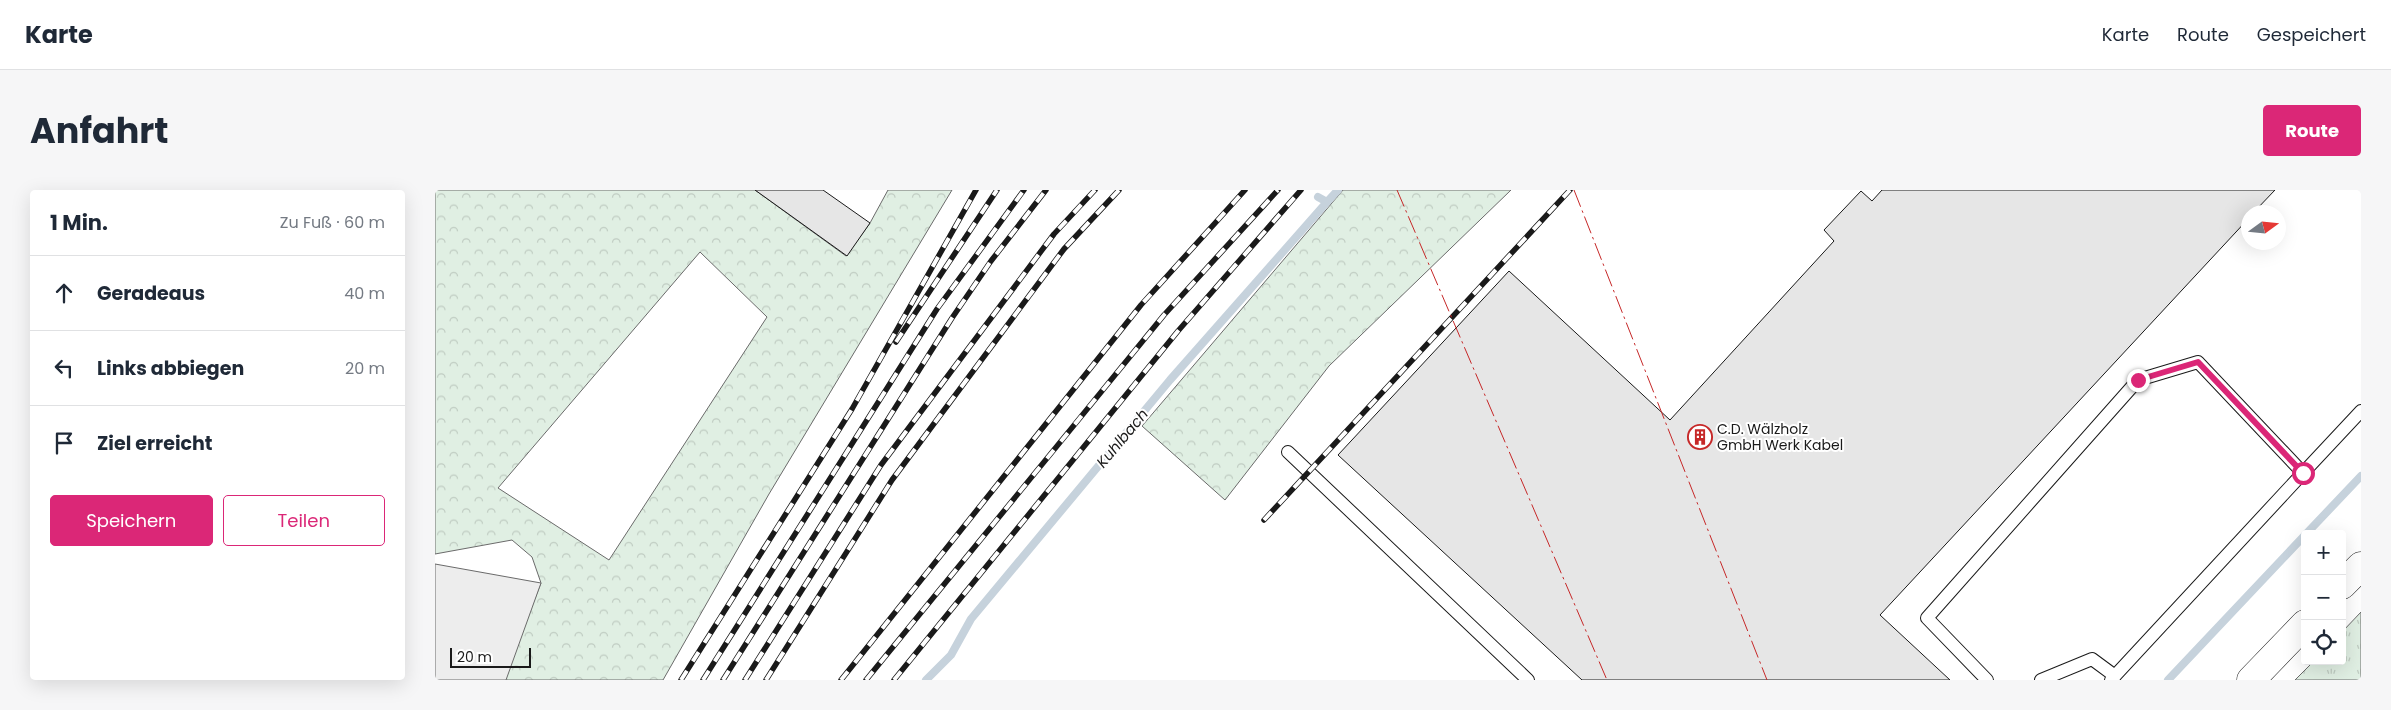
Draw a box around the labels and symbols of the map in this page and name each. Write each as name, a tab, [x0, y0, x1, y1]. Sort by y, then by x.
north arrow	[2241, 205, 2286, 250]
route end	[2127, 369, 2150, 392]
water label: Kuhlbach	[1091, 404, 1153, 472]
place label: C.D. Wälzholz GmbH Werk Kabel	[1717, 419, 1843, 455]
building icon: C.D. Wälzholz GmbH Werk Kabel	[1687, 424, 1713, 450]
route start	[2292, 462, 2315, 485]
scale bar	[450, 645, 531, 668]

